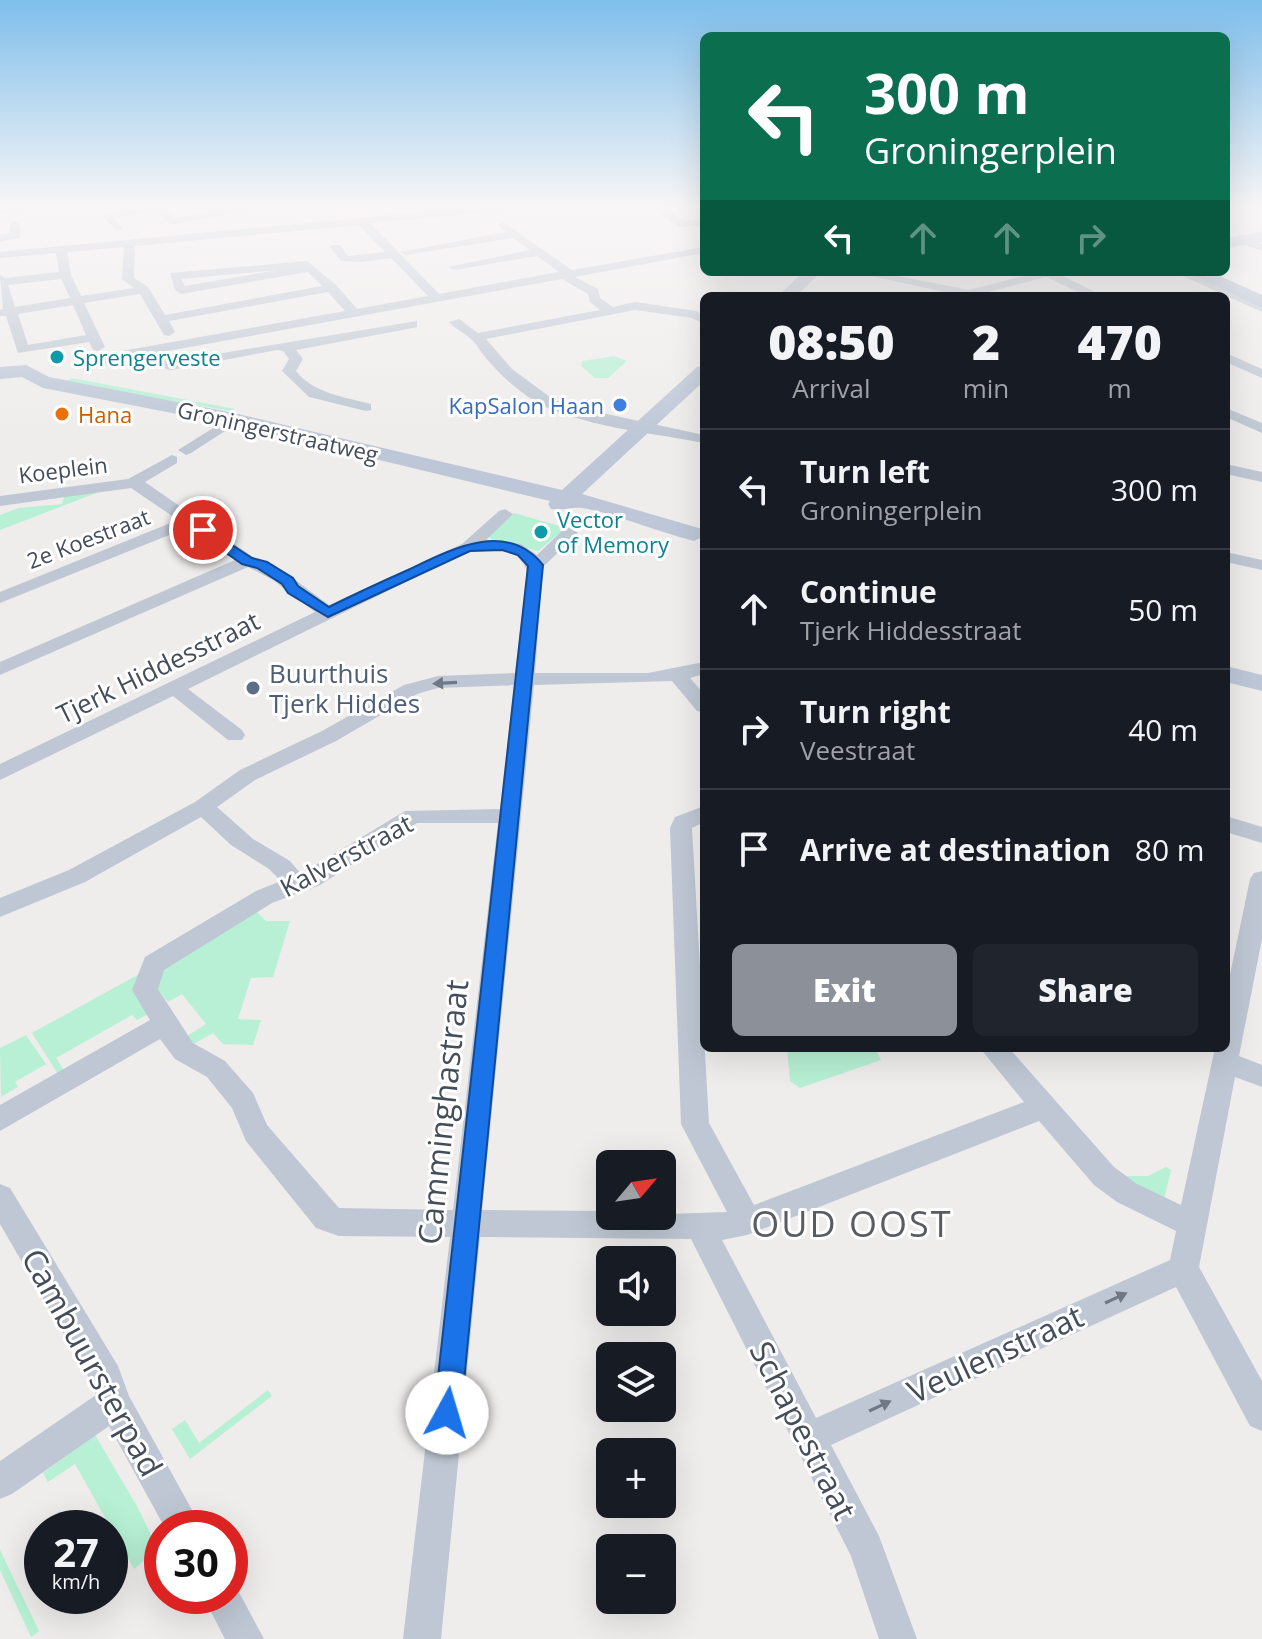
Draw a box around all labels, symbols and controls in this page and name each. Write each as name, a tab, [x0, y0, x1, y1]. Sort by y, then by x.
text: 300 m	[864, 54, 1030, 130]
icon: left	[732, 64, 836, 168]
text: Groningerplein	[864, 126, 1117, 175]
icon: left	[817, 216, 861, 260]
icon: ahead	[901, 216, 945, 260]
icon: ahead	[985, 216, 1029, 260]
icon: right	[1069, 216, 1113, 260]
text: 08:50	[768, 309, 895, 374]
text: 2	[972, 309, 1000, 374]
text: 470	[1077, 309, 1162, 374]
place label: Sprengerveste	[73, 342, 221, 372]
marker: Sprengerveste	[48, 348, 66, 366]
text: Arrival	[792, 370, 870, 406]
text: min	[963, 370, 1009, 406]
text: m	[1108, 370, 1132, 406]
place label: KapSalon Haan	[448, 390, 604, 420]
street label: Groningerstraatweg	[175, 393, 381, 469]
marker: KapSalon Haan	[611, 396, 629, 414]
place label: Hana	[78, 399, 132, 429]
marker: Hana	[53, 405, 71, 423]
street label: Koeplein	[17, 449, 109, 489]
text: Turn left	[800, 451, 930, 492]
icon: left	[732, 467, 776, 511]
text: 300 m	[1111, 469, 1198, 510]
text: Groningerplein	[800, 492, 983, 528]
pin	[169, 496, 237, 564]
street label: 2e Koestraat	[22, 501, 154, 575]
place label: Vector of Memory	[557, 504, 670, 559]
icon: arrive	[181, 508, 225, 552]
marker: Vector of Memory	[532, 523, 550, 541]
text: Continue	[800, 571, 937, 612]
icon: ahead	[732, 587, 776, 631]
text: 50 m	[1128, 589, 1198, 630]
street label: Tjerk Hiddesstraat	[51, 602, 265, 732]
text: Tjerk Hiddesstraat	[800, 612, 1022, 648]
place label: Buurthuis Tjerk Hiddes	[269, 655, 420, 721]
one-way arrow	[432, 676, 457, 689]
marker: Buurthuis Tjerk Hiddes	[244, 679, 262, 697]
text: Turn right	[800, 691, 951, 732]
icon: right	[732, 707, 776, 751]
text: 40 m	[1128, 709, 1198, 750]
text: Veestraat	[800, 732, 915, 768]
street label: Kalverstraat	[273, 805, 419, 905]
icon: arrive	[732, 827, 776, 871]
text: Arrive at destination	[800, 829, 1111, 870]
text: 80 m	[1135, 829, 1205, 870]
button: Exit	[732, 944, 957, 1036]
button: Share	[973, 944, 1198, 1036]
street label: Camminghastraat	[407, 977, 477, 1247]
north arrow	[596, 1150, 676, 1230]
map controls	[596, 1150, 676, 1614]
district label: OUD OOST	[751, 1199, 953, 1248]
street label: Cambuursterpad	[13, 1240, 173, 1484]
button: sound	[596, 1246, 676, 1326]
one-way arrow	[1105, 1291, 1128, 1305]
street label: Veulenstraat	[900, 1294, 1090, 1412]
street label: Schapestraat	[741, 1334, 867, 1526]
button: layers	[596, 1342, 676, 1422]
position arrow	[405, 1371, 489, 1455]
one-way arrow	[868, 1399, 892, 1413]
button: +	[596, 1438, 676, 1518]
speed limit sign: 30	[144, 1510, 248, 1614]
text: 27	[53, 1524, 99, 1579]
button: −	[596, 1534, 676, 1614]
text: km/h	[52, 1568, 100, 1595]

